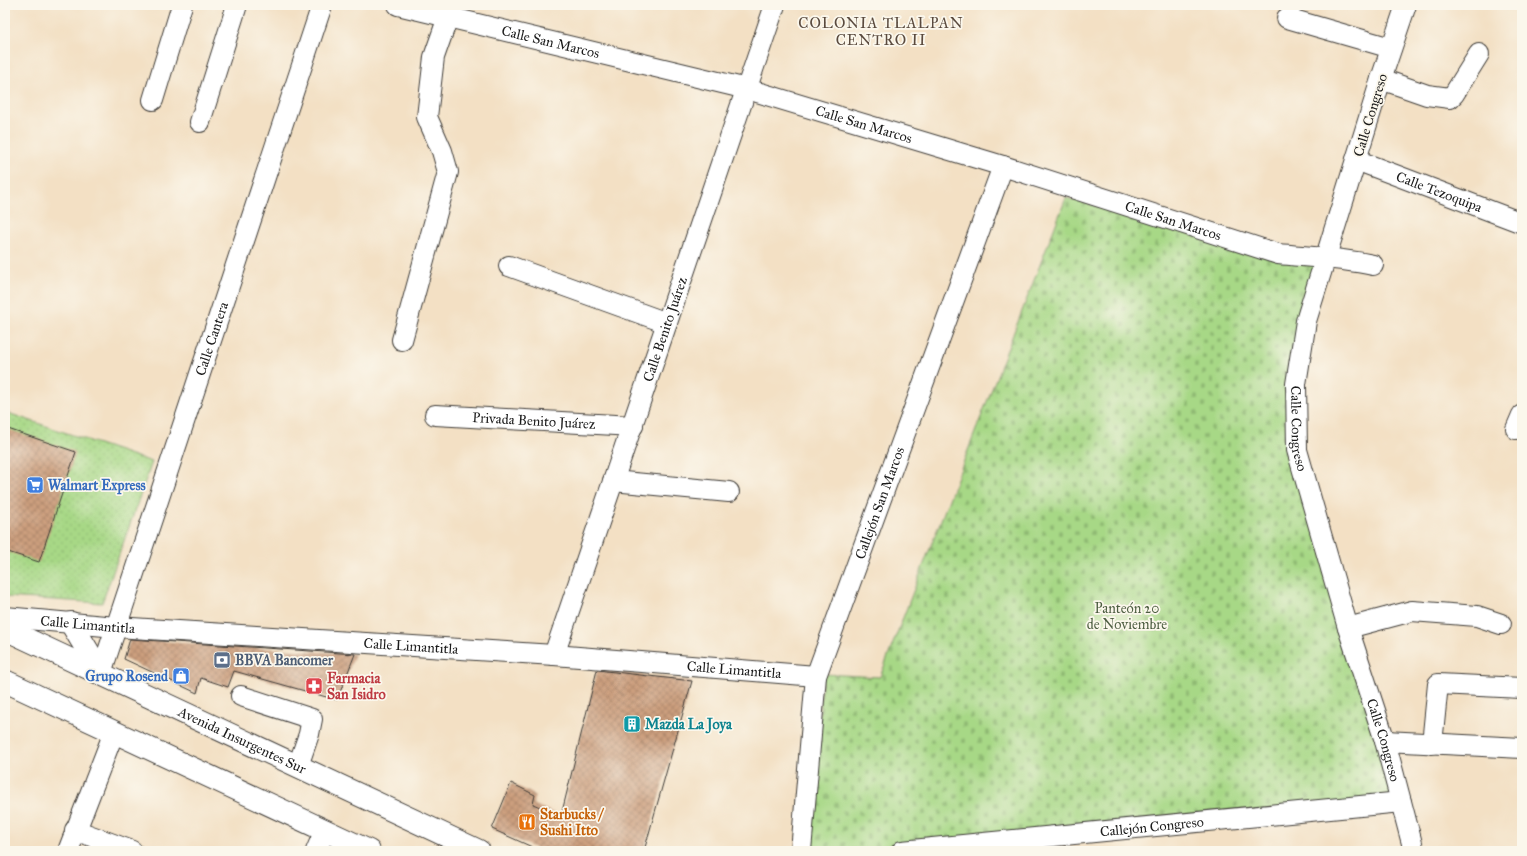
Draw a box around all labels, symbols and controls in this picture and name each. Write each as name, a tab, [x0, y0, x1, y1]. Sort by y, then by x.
district label: COLONIA TLALPAN CENTRO II	[798, 14, 964, 49]
street label: Calle San Marcos	[500, 22, 601, 62]
street label: Calle Congreso	[1350, 72, 1391, 159]
street label: Calle San Marcos	[813, 102, 914, 147]
street label: Calle Tezoquipa	[1394, 168, 1485, 216]
street label: Calle San Marcos	[1123, 198, 1223, 244]
street label: Calle Benito Juárez	[640, 274, 691, 384]
street label: Calle Cantera	[192, 300, 232, 378]
street label: Calle Congreso	[1287, 386, 1311, 473]
street label: Privada Benito Juárez	[472, 409, 596, 433]
street label: Callejón San Marcos	[852, 445, 908, 562]
supermarket icon: Walmart Express	[25, 475, 45, 495]
place label: Walmart Express	[48, 477, 146, 495]
park label: Panteón 20 de Noviembre	[1087, 600, 1167, 633]
street label: Calle Limantitla	[40, 612, 135, 637]
street label: Calle Limantitla	[363, 635, 459, 658]
bank icon: BBVA Bancomer	[212, 650, 232, 670]
place label: BBVA Bancomer	[235, 652, 334, 669]
street label: Calle Limantitla	[686, 658, 782, 682]
shop icon: Grupo Rosend	[171, 666, 191, 686]
place label: Grupo Rosend	[85, 668, 169, 686]
place label: Farmacia San Isidro	[327, 670, 386, 703]
pharmacy icon: Farmacia San Isidro	[304, 676, 324, 696]
street label: Calle Congreso	[1363, 696, 1403, 784]
street label: Avenida Insurgentes Sur	[174, 703, 310, 778]
building icon: Mazda La Joya	[622, 714, 642, 734]
place label: Mazda La Joya	[645, 716, 733, 734]
place label: Starbucks / Sushi Itto	[540, 806, 605, 839]
restaurant icon: Starbucks / Sushi Itto	[517, 812, 537, 832]
street label: Callejón Congreso	[1099, 813, 1204, 841]

